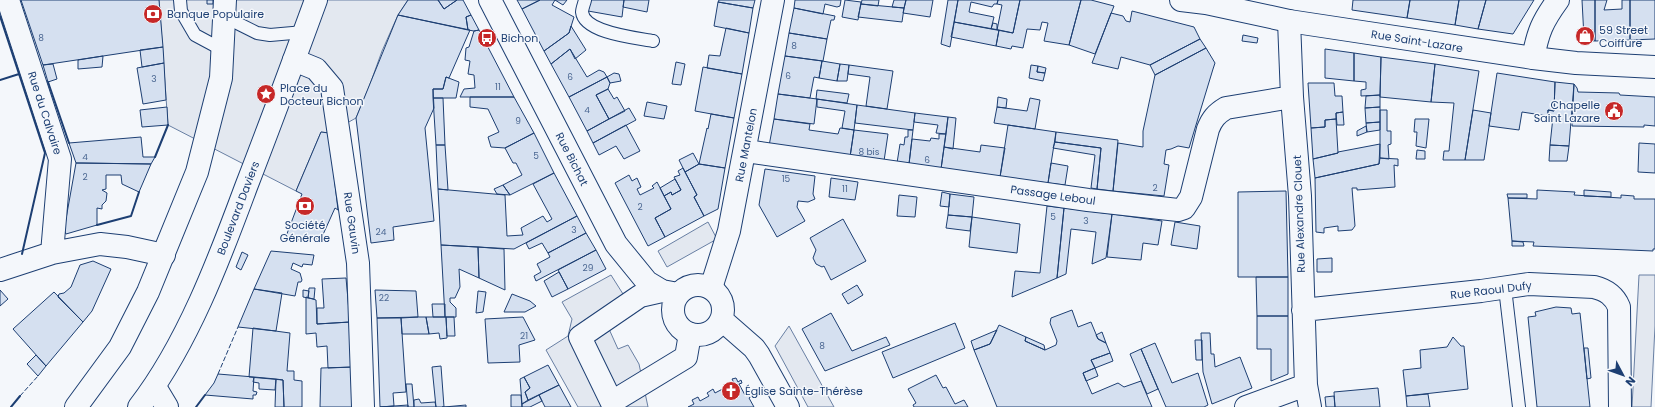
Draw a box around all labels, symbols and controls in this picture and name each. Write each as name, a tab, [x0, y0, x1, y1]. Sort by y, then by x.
bank icon: Banque Populaire	[142, 3, 164, 25]
place label: Banque Populaire	[167, 6, 264, 22]
place label: 59 Street Coiffure	[1599, 22, 1648, 51]
shop icon: 59 Street Coiffure	[1574, 25, 1596, 47]
street label: Rue Saint-Lazare	[1370, 26, 1464, 56]
bus stop icon: Bichon	[476, 27, 498, 49]
place label: Bichon	[501, 30, 538, 46]
house number: 8	[38, 32, 44, 44]
house number: 8	[791, 40, 797, 52]
street label: Rue du Calvaire	[24, 69, 66, 157]
house number: 6	[785, 70, 791, 82]
house number: 6	[567, 71, 573, 83]
house number: 3	[151, 73, 157, 85]
place label: Place du Docteur Bichon	[280, 80, 364, 109]
house number: 11	[495, 81, 501, 93]
place icon: Place du Docteur Bichon	[255, 83, 277, 105]
place label: Chapelle Saint Lazare	[1534, 97, 1600, 126]
public building icon: Chapelle Saint Lazare	[1603, 100, 1625, 122]
house number: 4	[584, 104, 590, 116]
street label: Rue Mantelon	[731, 107, 761, 183]
house number: 9	[515, 115, 521, 127]
street label: Rue Bichat	[552, 129, 592, 189]
house number: 8 bis	[858, 146, 880, 158]
house number: 5	[533, 150, 539, 162]
house number: 4	[82, 151, 88, 163]
house number: 6	[924, 154, 930, 166]
street label: Rue Alexandre Clouet	[1289, 155, 1309, 273]
street label: Boulevard Daviers	[213, 159, 263, 257]
house number: 2	[82, 171, 88, 183]
house number: 15	[782, 173, 791, 185]
street label: Passage Leboul	[1009, 181, 1097, 209]
house number: 2	[1152, 182, 1158, 194]
house number: 11	[842, 183, 848, 195]
street label: Rue Gauvin	[340, 191, 364, 255]
bank icon: Société Générale	[294, 195, 316, 217]
house number: 2	[637, 201, 643, 213]
house number: 5	[1050, 211, 1056, 223]
house number: 3	[1083, 215, 1089, 227]
place label: Société Générale	[280, 217, 330, 246]
house number: 3	[571, 224, 577, 236]
house number: 24	[376, 226, 387, 238]
house number: 29	[583, 262, 594, 274]
street label: Rue Raoul Dufy	[1449, 277, 1533, 303]
house number: 22	[379, 292, 389, 304]
house number: 21	[520, 330, 528, 342]
house number: 8	[819, 340, 825, 352]
north arrow	[1603, 355, 1643, 395]
text: N	[1622, 373, 1639, 390]
church icon: Église Sainte-Thérèse	[720, 380, 742, 402]
place label: Église Sainte-Thérèse	[745, 383, 863, 399]

